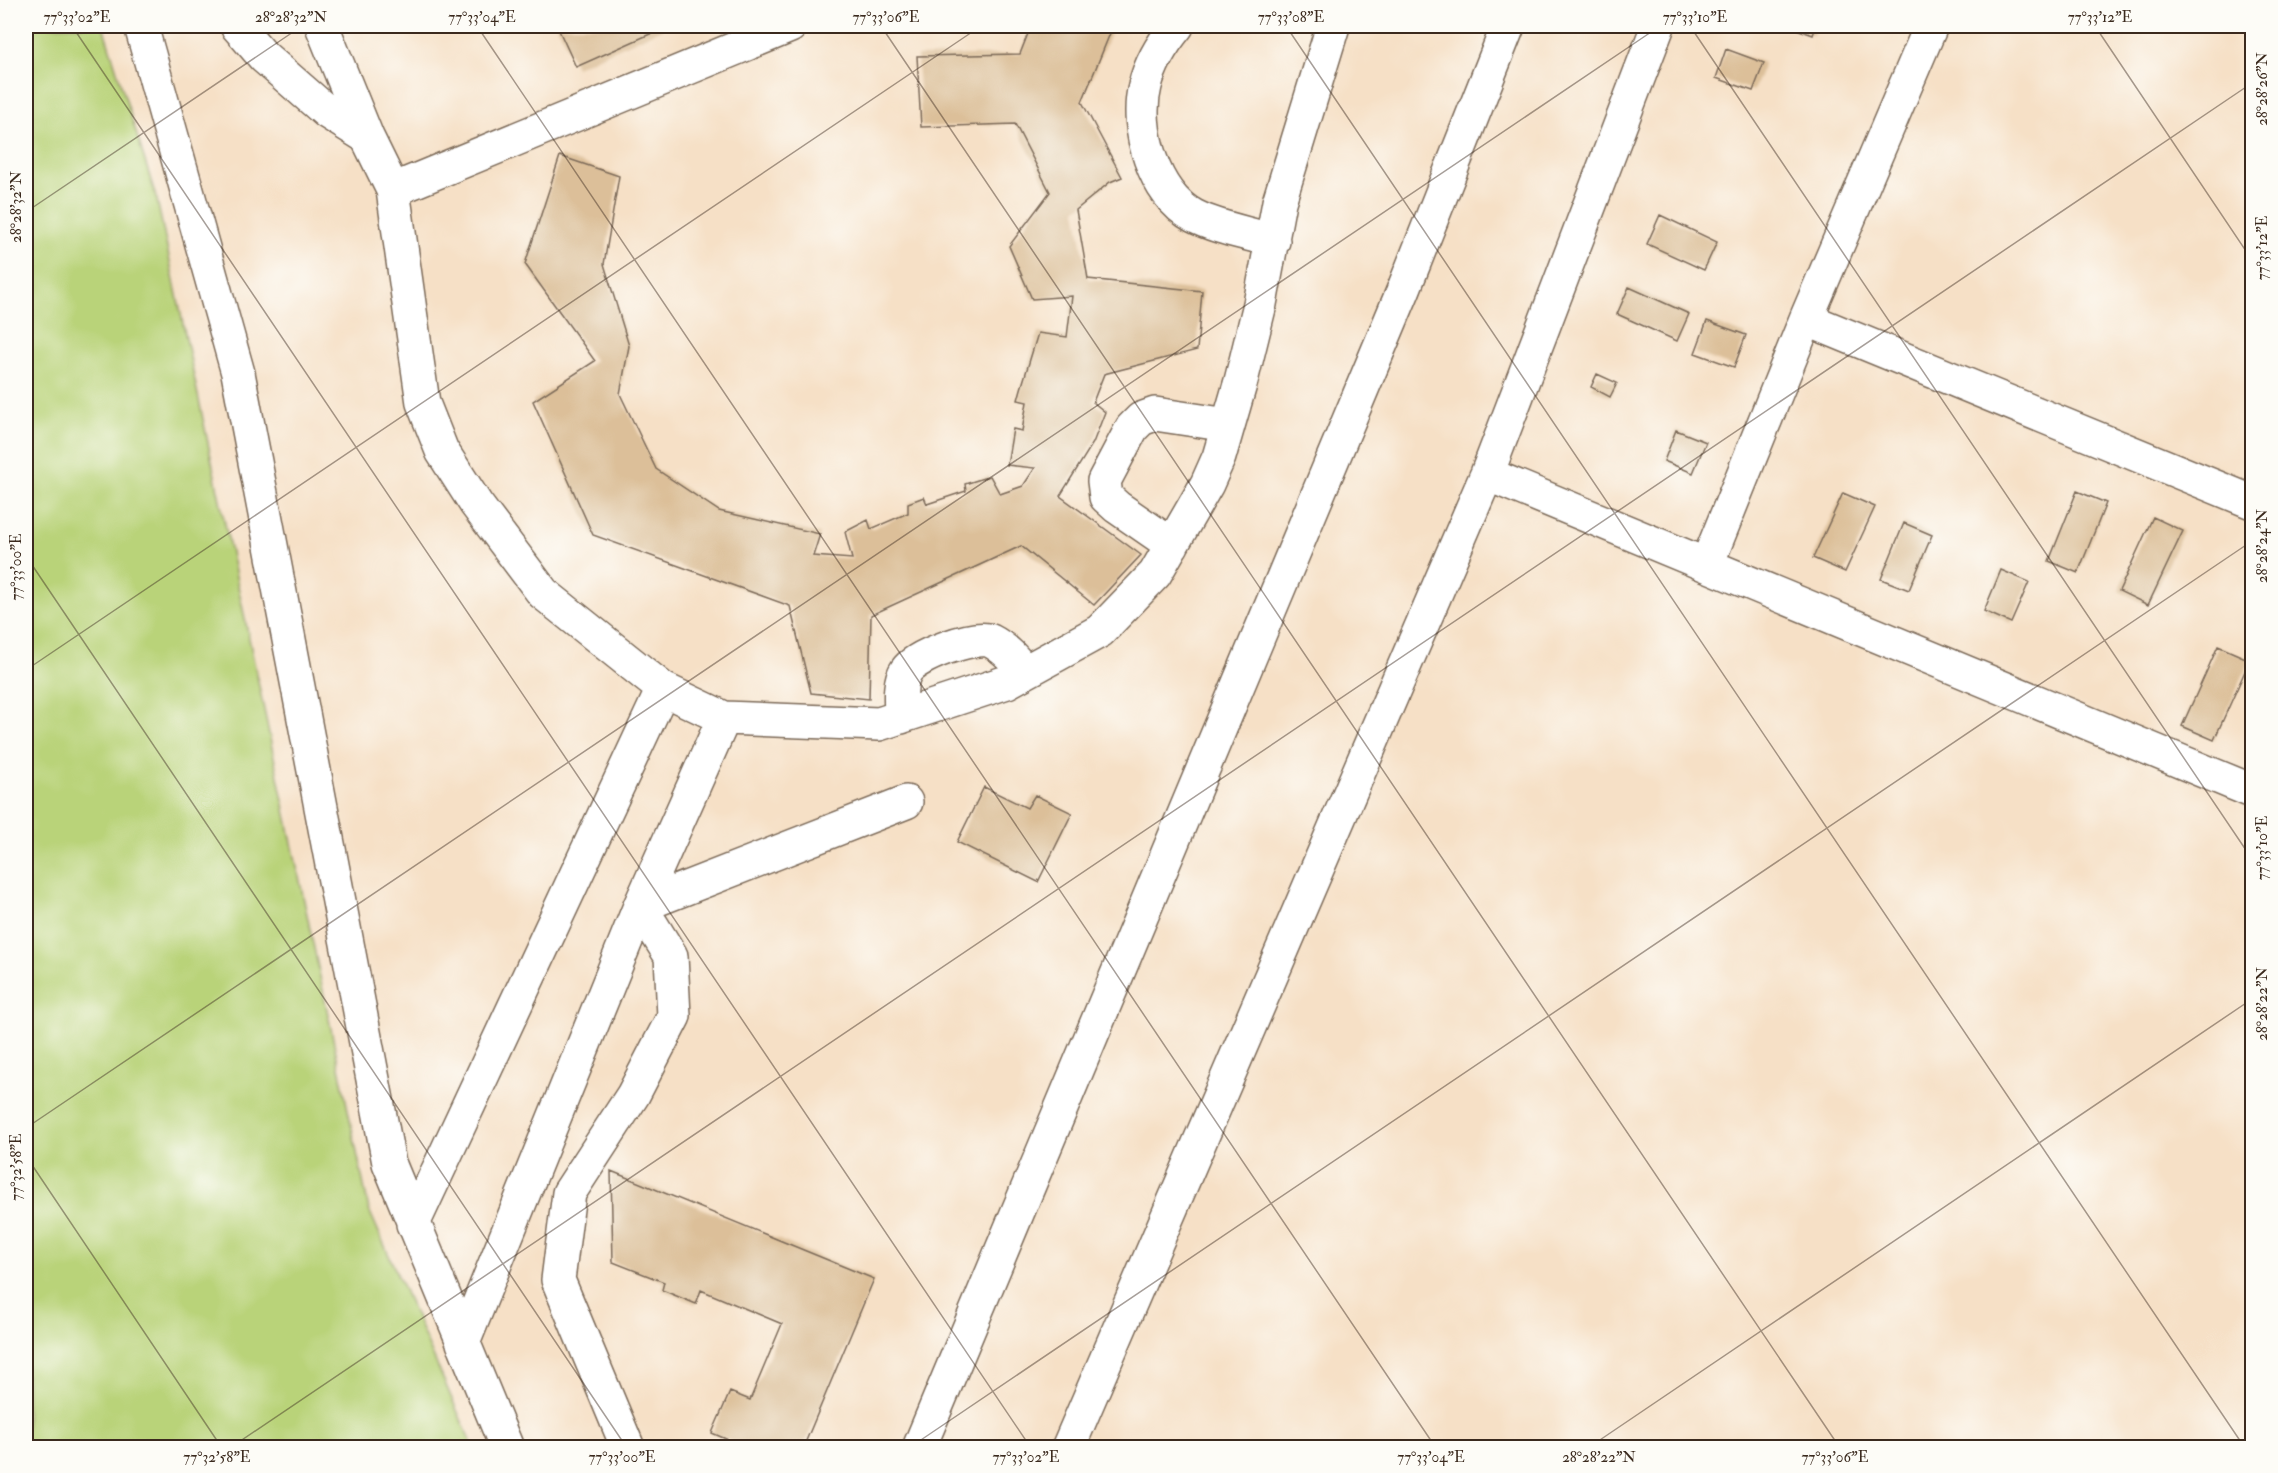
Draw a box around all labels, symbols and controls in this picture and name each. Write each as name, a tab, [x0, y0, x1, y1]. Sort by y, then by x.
text: 77°33'02"E	[43, 8, 111, 27]
text: 28°28'32"N	[255, 8, 327, 27]
text: 77°33'04"E	[448, 8, 516, 27]
text: 77°33'06"E	[852, 8, 920, 27]
text: 77°33'08"E	[1258, 8, 1324, 27]
text: 77°33'10"E	[1663, 8, 1728, 27]
text: 77°33'12"E	[2068, 8, 2133, 27]
text: 28°28'26"N	[2253, 52, 2272, 126]
text: 28°28'32"N	[7, 171, 26, 243]
text: 77°33'12"E	[2253, 215, 2272, 280]
text: 28°28'24"N	[2253, 508, 2272, 583]
text: 77°33'00"E	[7, 533, 26, 601]
text: 77°33'10"E	[2253, 815, 2272, 880]
text: 28°28'22"N	[2253, 967, 2272, 1041]
text: 77°32'58"E	[7, 1133, 26, 1201]
text: 77°32'58"E	[183, 1448, 251, 1467]
text: 77°33'00"E	[588, 1448, 656, 1467]
text: 77°33'02"E	[992, 1448, 1060, 1467]
text: 77°33'04"E	[1397, 1448, 1465, 1467]
text: 28°28'22"N	[1562, 1448, 1636, 1467]
text: 77°33'06"E	[1801, 1448, 1869, 1467]

